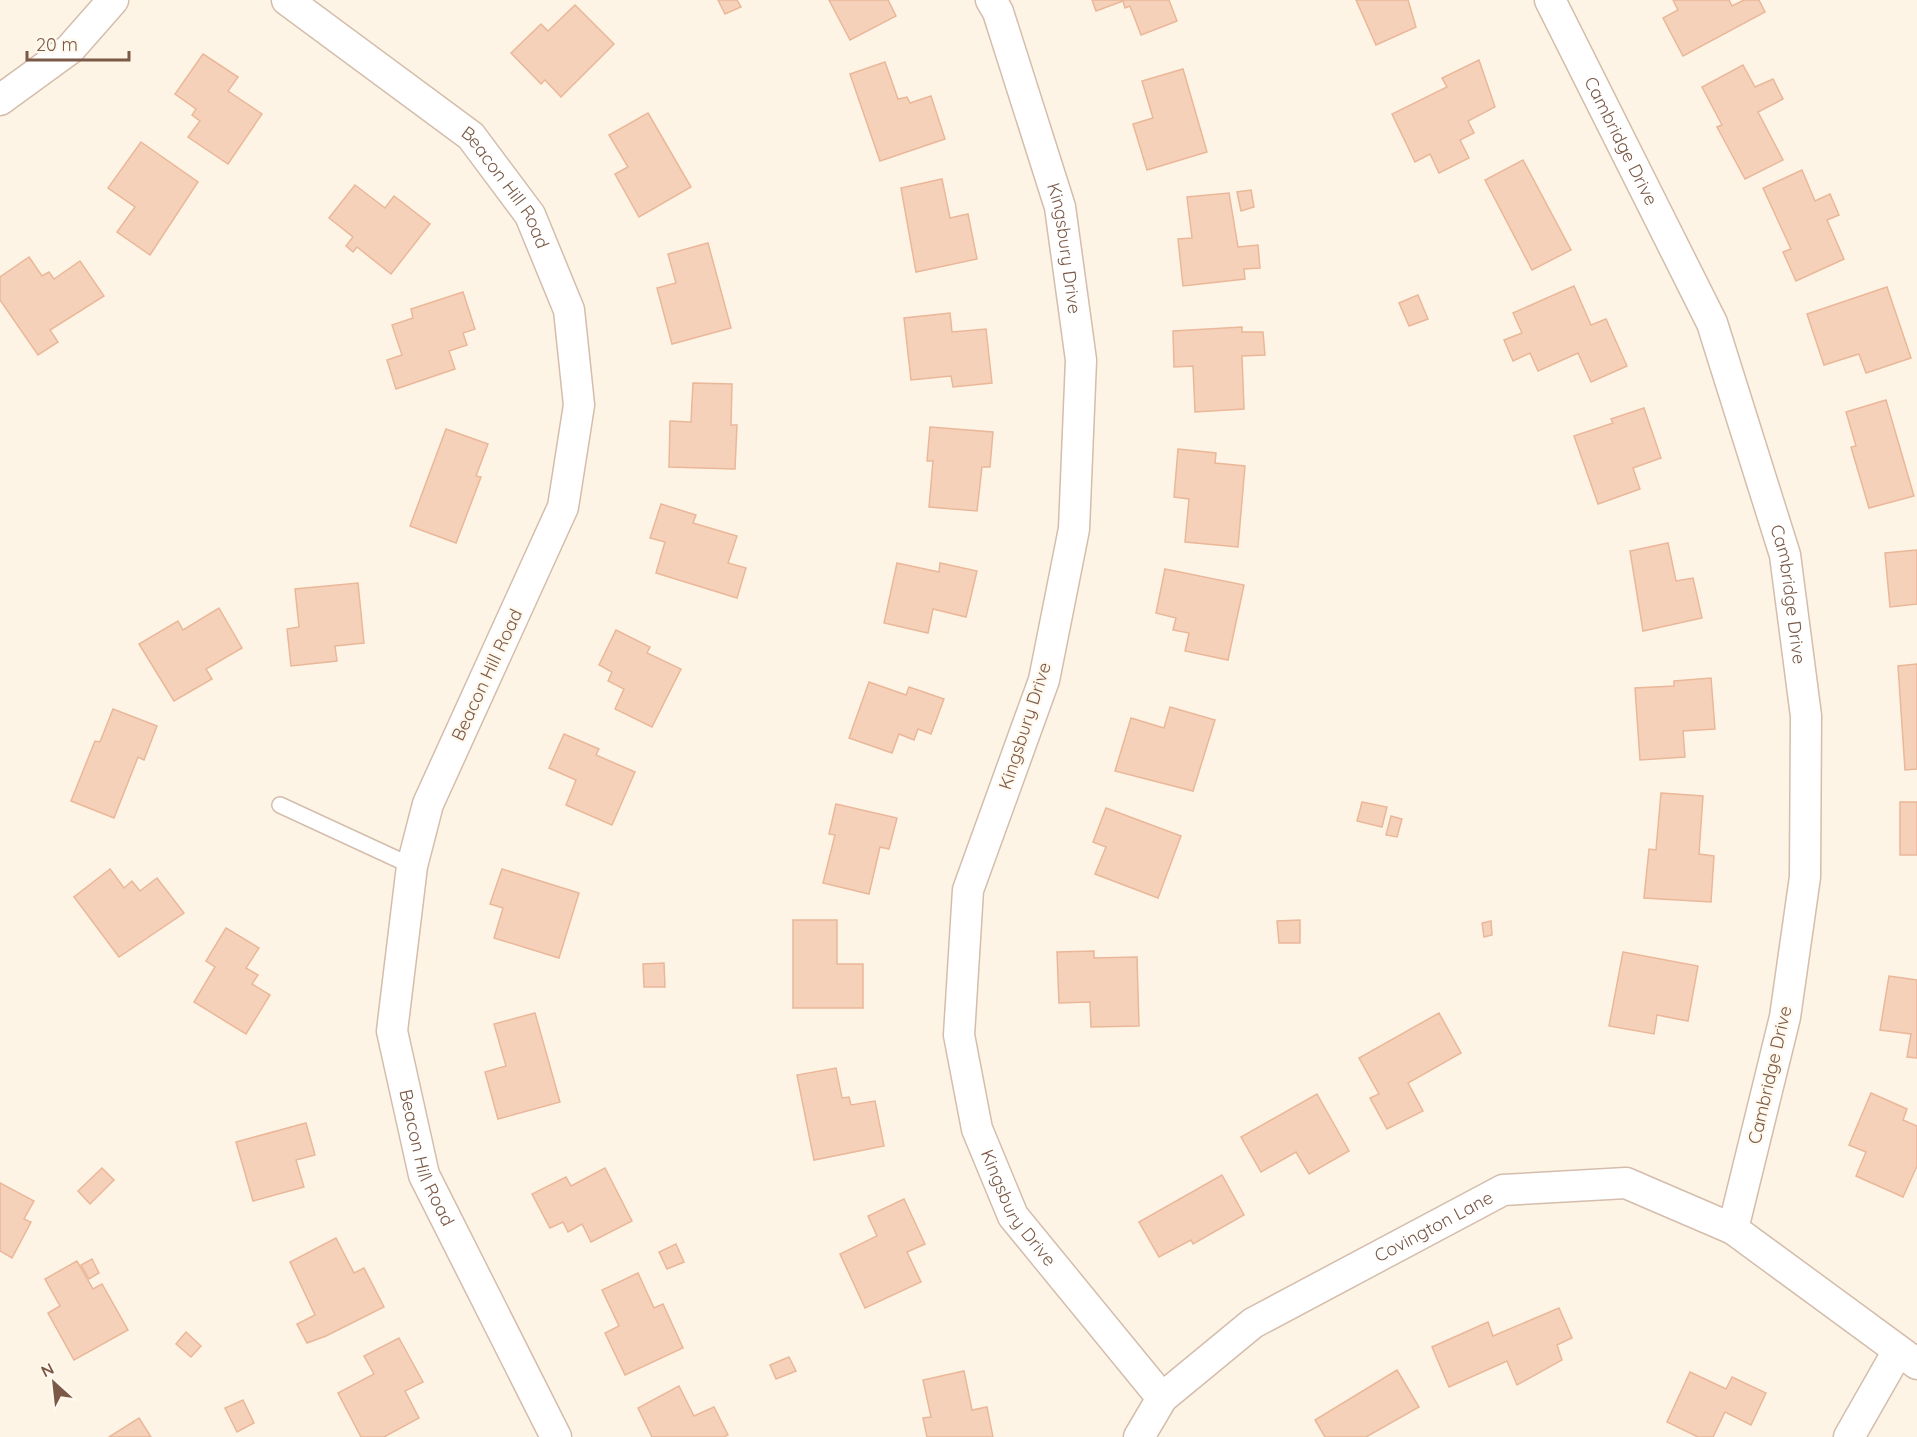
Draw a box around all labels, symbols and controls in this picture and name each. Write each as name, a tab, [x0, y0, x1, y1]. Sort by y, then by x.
scale bar	[27, 24, 129, 62]
text: 20 m	[36, 33, 78, 56]
street label: Cambridge Drive	[1579, 73, 1663, 209]
street label: Beacon Hill Road	[457, 121, 554, 252]
street label: Kingsbury Drive	[1042, 180, 1087, 315]
street label: Cambridge Drive	[1765, 522, 1811, 665]
street label: Beacon Hill Road	[446, 605, 527, 744]
street label: Kingsbury Drive	[993, 659, 1056, 792]
street label: Cambridge Drive	[1742, 1004, 1797, 1146]
street label: Beacon Hill Road	[394, 1087, 460, 1230]
street label: Kingsbury Drive	[976, 1146, 1061, 1271]
street label: Covington Lane	[1370, 1185, 1497, 1267]
north arrow	[24, 1353, 84, 1413]
text: N	[37, 1358, 57, 1381]

